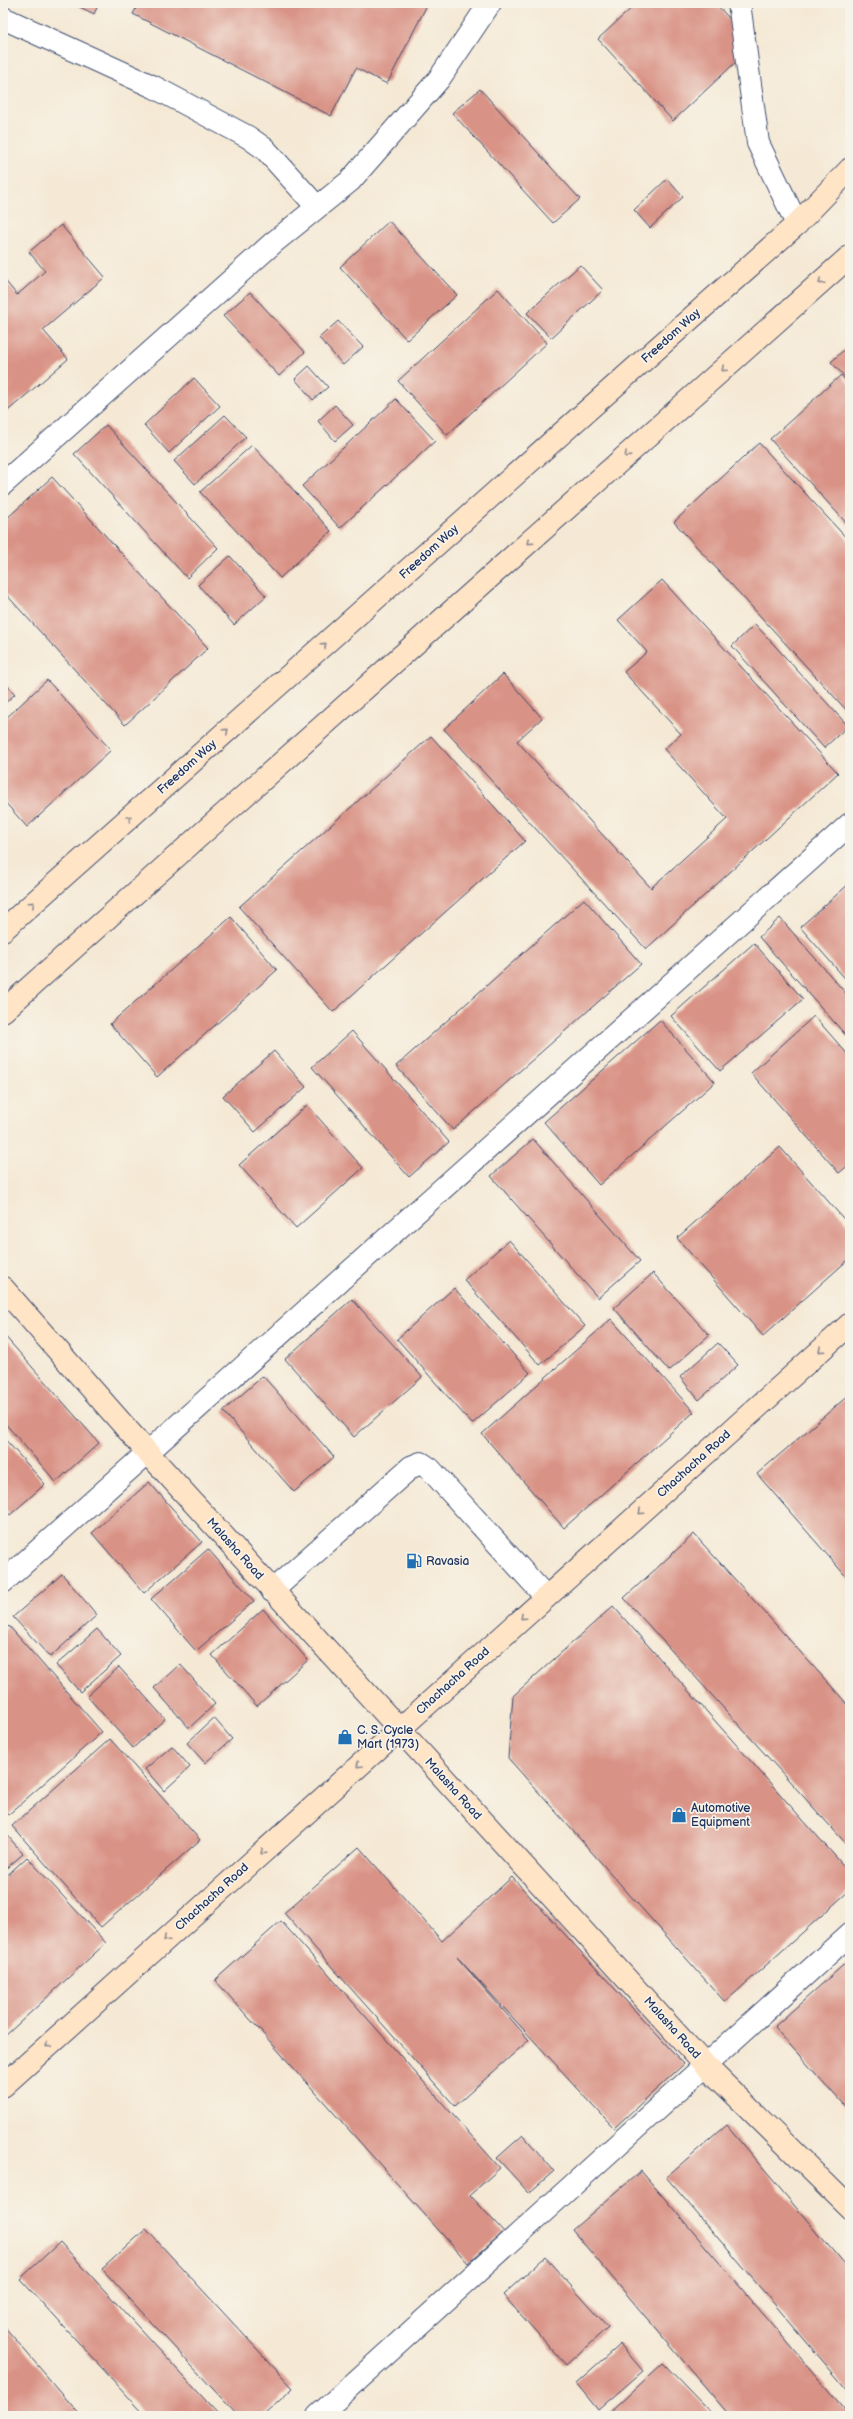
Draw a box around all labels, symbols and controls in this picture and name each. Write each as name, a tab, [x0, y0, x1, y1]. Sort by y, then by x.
one-way arrow	[818, 277, 826, 285]
street label: Freedom Way	[638, 305, 704, 366]
one-way arrow	[721, 364, 729, 371]
one-way arrow	[624, 450, 632, 458]
street label: Freedom Way	[396, 521, 462, 582]
one-way arrow	[527, 537, 534, 544]
one-way arrow	[319, 643, 326, 650]
one-way arrow	[222, 729, 229, 736]
street label: Freedom Way	[154, 736, 220, 797]
one-way arrow	[125, 815, 132, 822]
one-way arrow	[27, 901, 35, 909]
one-way arrow	[818, 1345, 826, 1353]
street label: Chachacha Road	[654, 1427, 734, 1501]
one-way arrow	[638, 1507, 646, 1514]
street label: Malasha Road	[203, 1515, 267, 1583]
fuel station icon: Ravasia	[405, 1552, 423, 1570]
place label: Ravasia	[426, 1554, 469, 1569]
one-way arrow	[521, 1613, 528, 1620]
street label: Chachacha Road	[413, 1644, 493, 1718]
place label: C. S. Cycle Mart (1973)	[357, 1723, 419, 1752]
shop icon: C. S. Cycle Mart (1973)	[336, 1728, 354, 1746]
street label: Malasha Road	[421, 1755, 485, 1823]
one-way arrow	[357, 1760, 364, 1767]
place label: Automotive Equipment	[691, 1801, 750, 1830]
shop icon: Automotive Equipment	[670, 1806, 688, 1824]
one-way arrow	[260, 1847, 268, 1855]
street label: Chachacha Road	[172, 1860, 252, 1934]
one-way arrow	[164, 1934, 171, 1941]
street label: Malasha Road	[640, 1994, 704, 2062]
one-way arrow	[46, 2040, 53, 2047]

